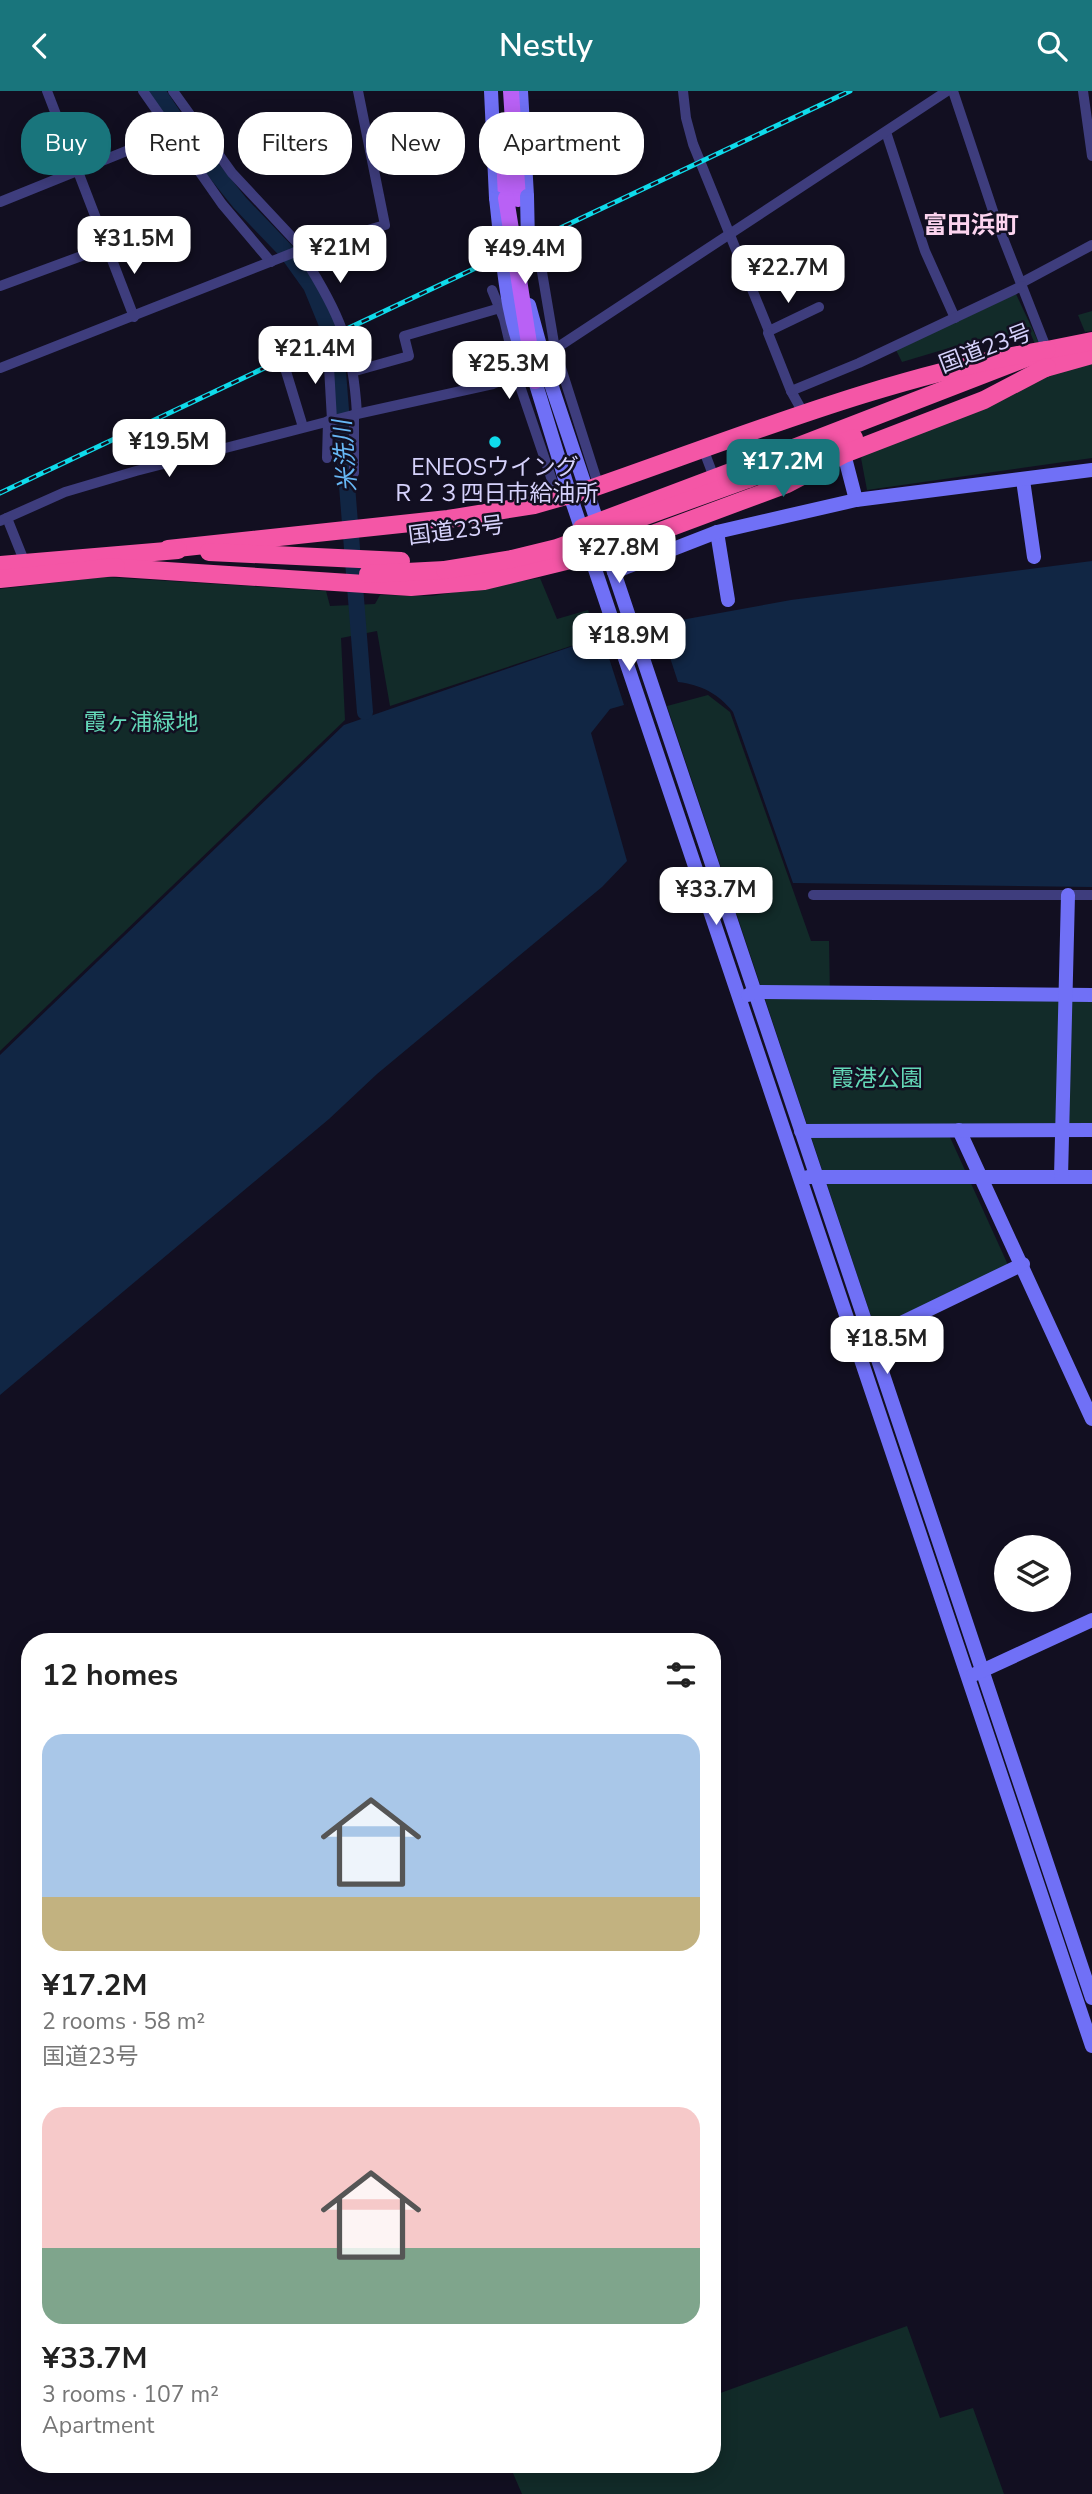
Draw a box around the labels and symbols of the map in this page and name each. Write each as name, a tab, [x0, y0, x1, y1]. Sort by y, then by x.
district label: 富田浜町	[923, 209, 1019, 241]
pin: ¥31.5M	[77, 216, 191, 276]
pin: ¥21M	[299, 225, 381, 285]
pin: ¥49.4M	[468, 227, 582, 286]
pin: ¥22.7M	[731, 245, 845, 305]
street label: 国道23号	[935, 317, 1036, 380]
pin: ¥21.4M	[258, 327, 372, 386]
pin: ¥25.3M	[452, 341, 566, 401]
water label: 米洗川	[326, 416, 364, 493]
pin: ¥19.5M	[112, 419, 226, 479]
marker: ENEOSウイング Ｒ２３四日市給油所	[487, 434, 503, 450]
pin: ¥17.2M	[726, 439, 840, 499]
place label: ENEOSウイング Ｒ２３四日市給油所	[392, 452, 599, 509]
street label: 国道23号	[406, 509, 506, 552]
pin: ¥27.8M	[562, 525, 676, 585]
pin: ¥18.9M	[572, 613, 686, 673]
park label: 霞ヶ浦緑地	[84, 707, 199, 738]
pin: ¥33.7M	[659, 867, 773, 927]
park label: 霞港公園	[831, 1063, 923, 1094]
pin: ¥18.5M	[830, 1317, 944, 1376]

